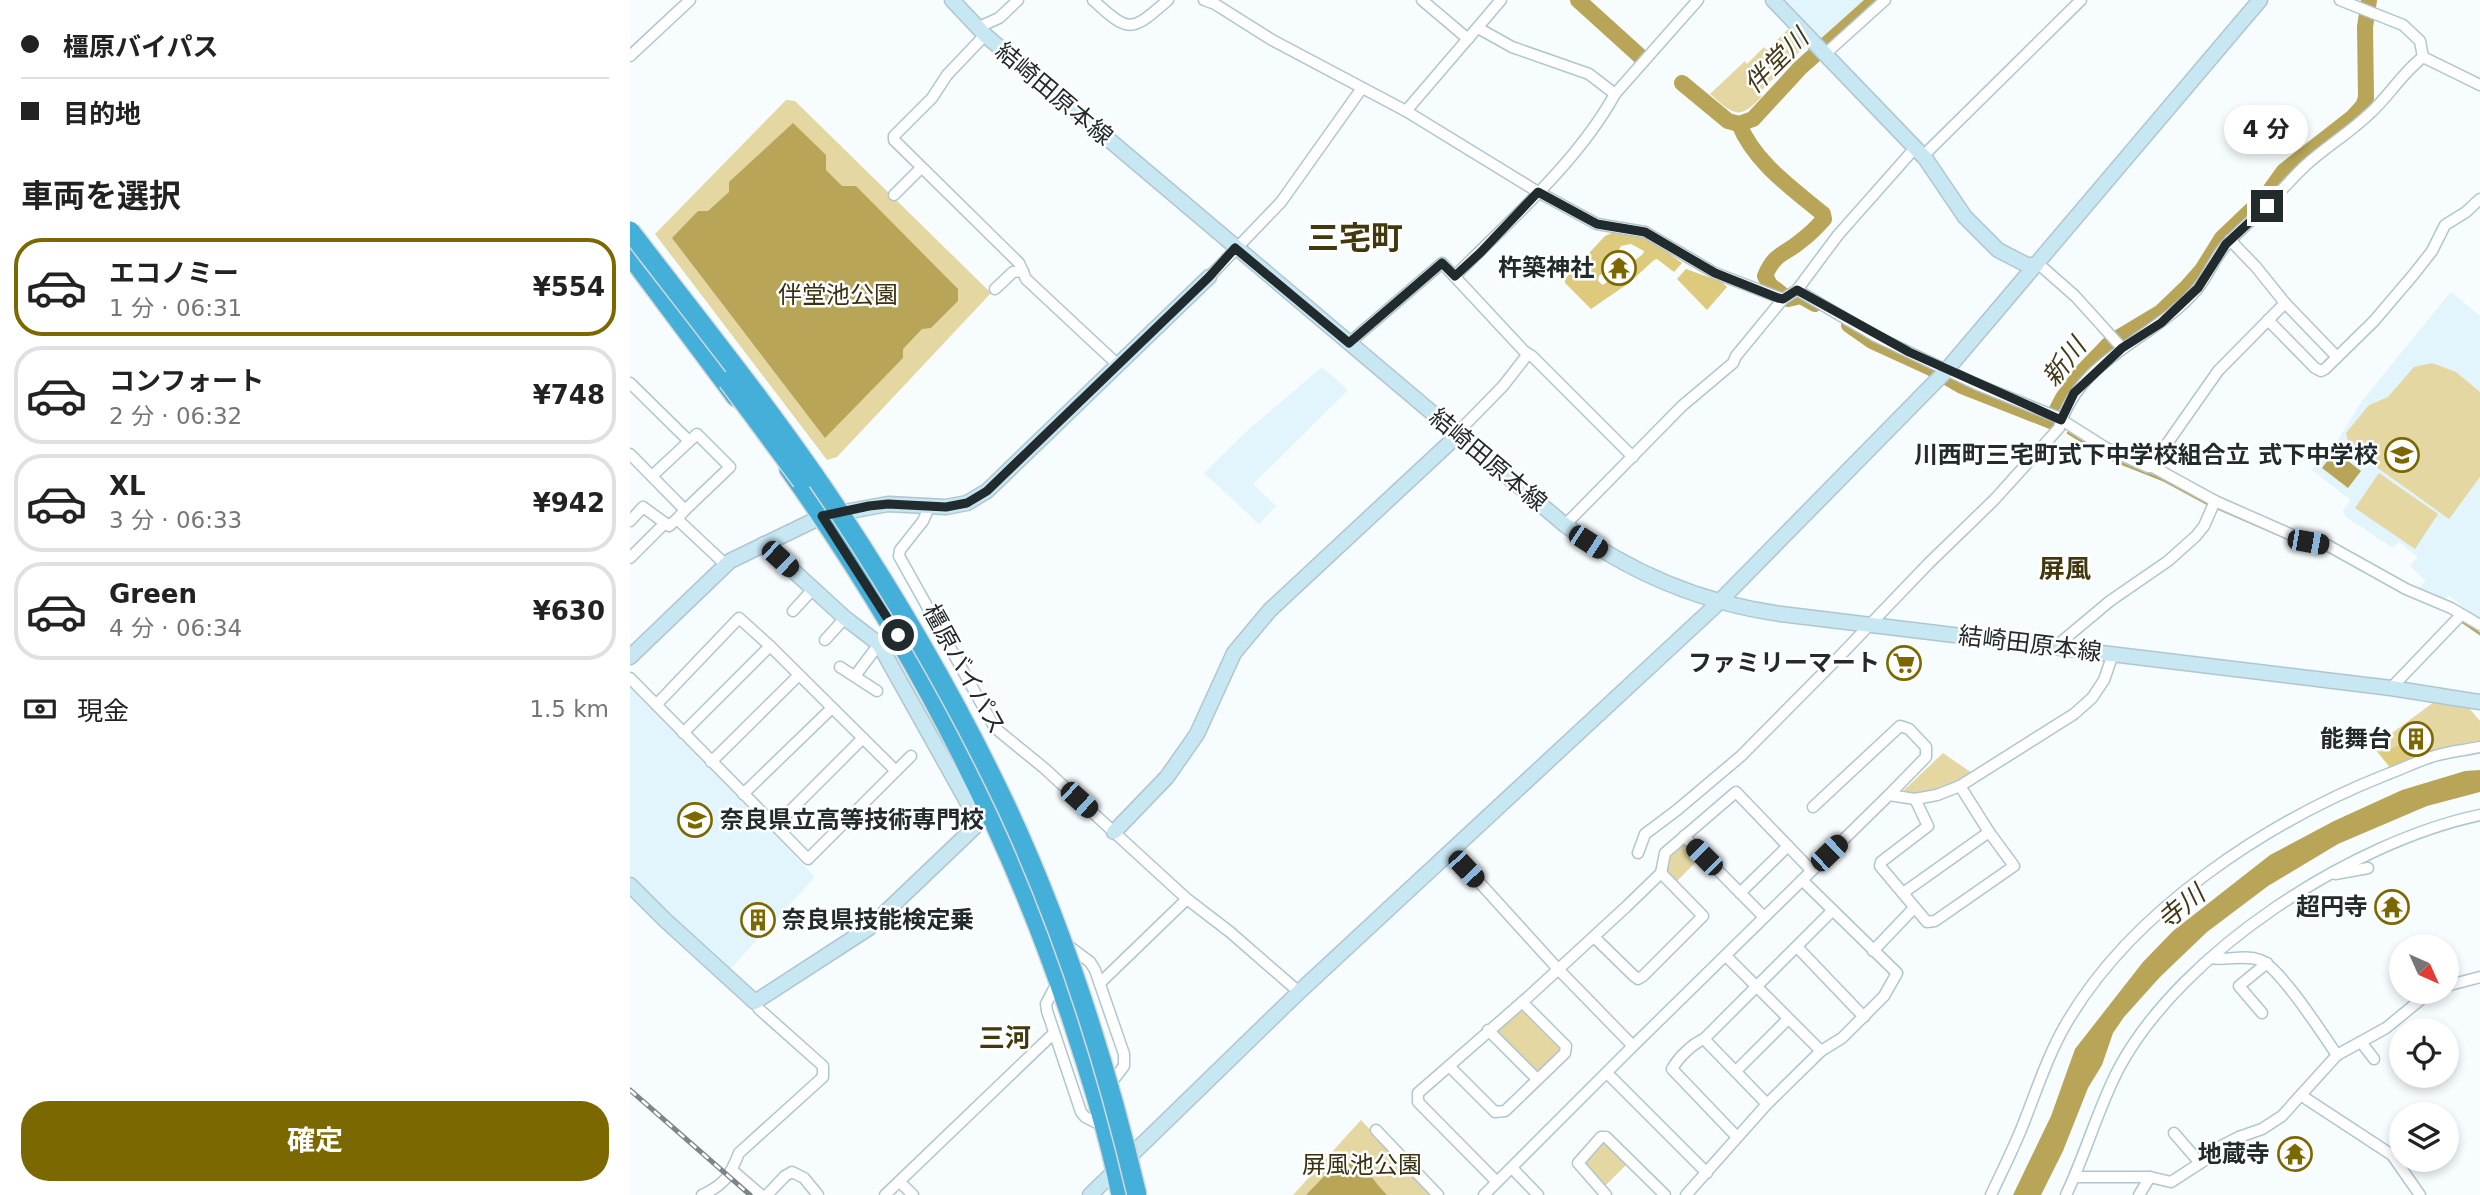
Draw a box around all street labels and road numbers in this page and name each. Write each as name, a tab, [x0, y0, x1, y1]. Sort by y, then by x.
street label: 結崎田原本線	[990, 37, 1118, 151]
street label: 結崎田原本線	[1424, 403, 1552, 517]
street label: 橿原バイパス	[917, 599, 1011, 739]
street label: 結崎田原本線	[1957, 621, 2103, 667]

